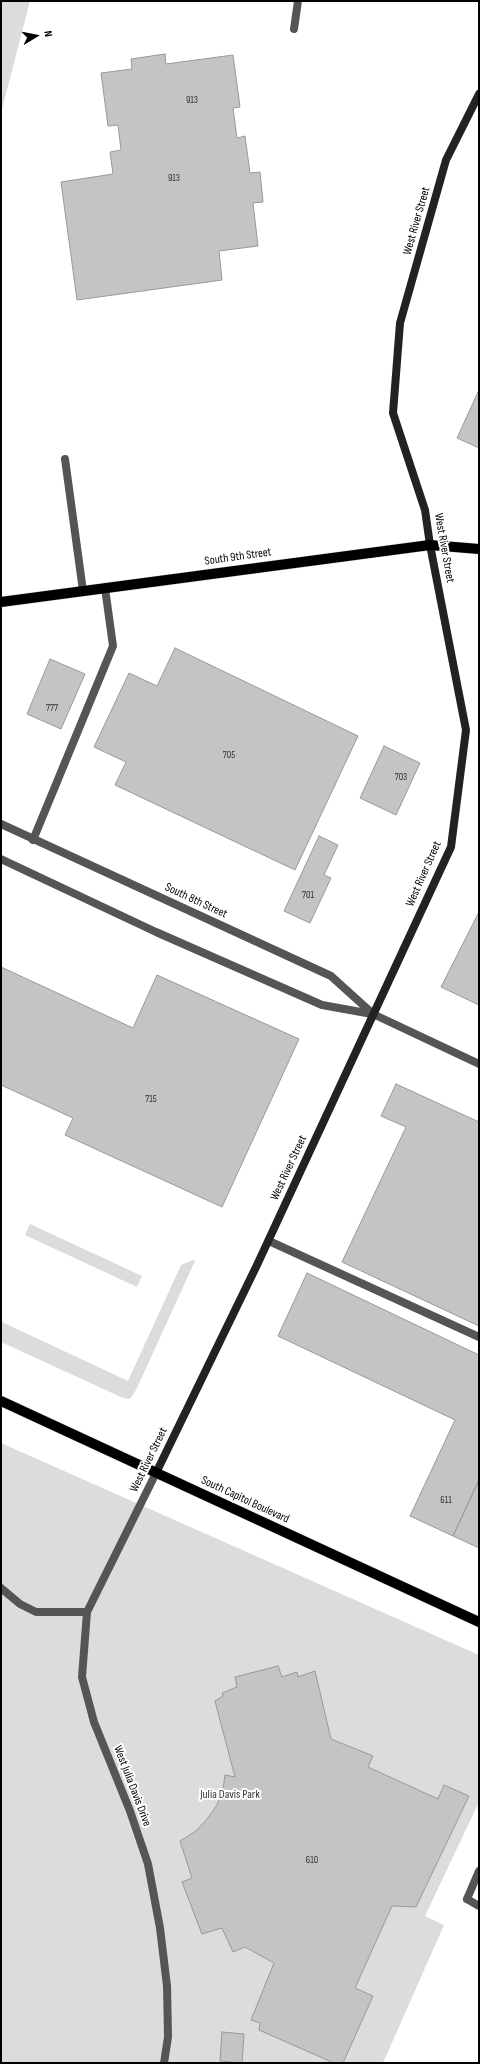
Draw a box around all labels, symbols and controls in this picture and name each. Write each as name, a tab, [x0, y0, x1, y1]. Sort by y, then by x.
north arrow	[16, 16, 56, 56]
text: N	[41, 30, 55, 38]
house number: 913	[186, 94, 198, 106]
house number: 913	[168, 172, 180, 184]
street label: West River Street	[400, 185, 434, 257]
street label: West River Street	[431, 512, 457, 584]
street label: South 9th Street	[204, 545, 272, 569]
house number: 777	[46, 702, 58, 714]
house number: 705	[223, 749, 235, 761]
house number: 703	[395, 771, 407, 783]
street label: West River Street	[403, 839, 445, 909]
street label: South 8th Street	[163, 880, 229, 922]
house number: 701	[302, 889, 314, 901]
house number: 715	[145, 1093, 157, 1105]
street label: West River Street	[268, 1133, 310, 1203]
street label: West River Street	[127, 1425, 171, 1495]
street label: South Capitol Boulevard	[199, 1473, 291, 1527]
house number: 611	[440, 1494, 452, 1506]
street label: West Julia Davis Drive	[110, 1744, 154, 1828]
park label: Julia Davis Park	[200, 1788, 260, 1802]
house number: 610	[306, 1854, 318, 1866]

